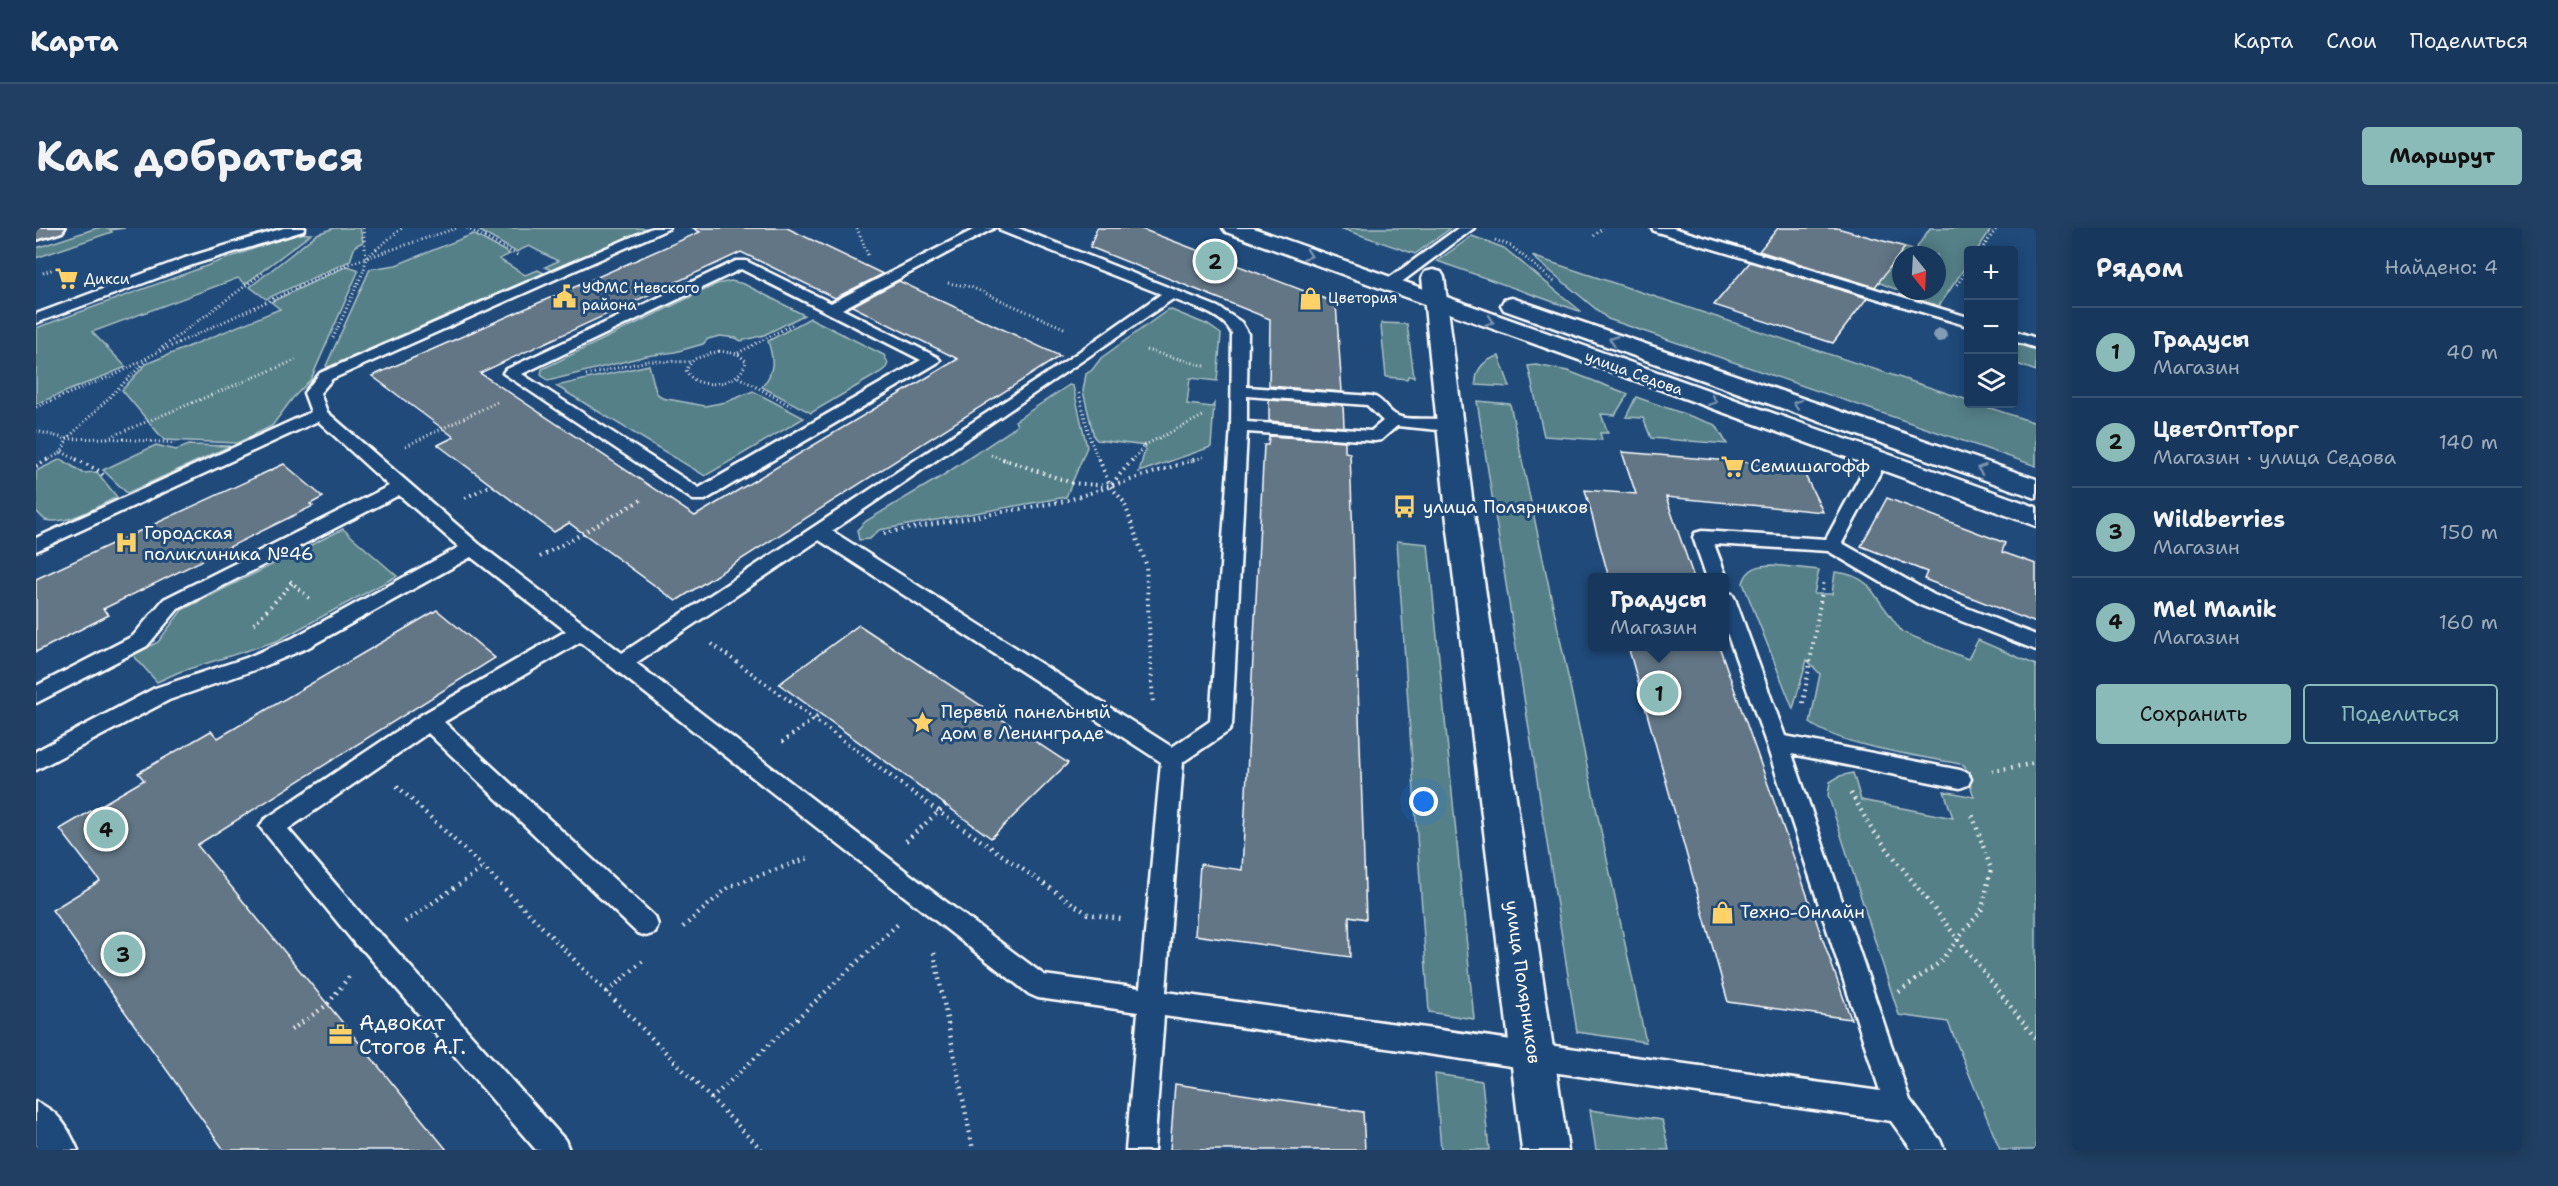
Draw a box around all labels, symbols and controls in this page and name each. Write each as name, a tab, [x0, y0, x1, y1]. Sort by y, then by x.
text: Карта	[30, 22, 119, 60]
text: Карта	[2233, 27, 2293, 55]
text: Слои	[2326, 27, 2377, 55]
text: Поделиться	[2410, 27, 2528, 55]
button: Маршрут	[2362, 127, 2522, 185]
text: Как добраться	[36, 128, 364, 184]
pin: 2	[1196, 238, 1234, 284]
north arrow	[1892, 246, 1946, 300]
map controls	[1964, 246, 2018, 408]
button: +	[1964, 246, 2018, 300]
one-way arrow	[1302, 247, 1313, 260]
text: Рядом	[2096, 250, 2183, 285]
text: Найдено: 4	[2385, 254, 2498, 280]
supermarket icon: Дикси	[53, 266, 79, 292]
place label: Дикси	[84, 269, 130, 289]
place label: УФМС Невского района	[582, 278, 700, 315]
public building icon: УФМС Невского района	[551, 284, 577, 310]
shop icon: Цветория	[1297, 285, 1323, 311]
place label: Цветория	[1328, 288, 1397, 308]
button: −	[1964, 300, 2018, 354]
one-way arrow	[1484, 313, 1495, 326]
text: Градусы	[2153, 325, 2249, 354]
one-way arrow	[1608, 334, 1619, 347]
text: 1	[2111, 339, 2120, 365]
text: 40 m	[2446, 339, 2498, 365]
street label: улица Седова	[1582, 346, 1686, 400]
button: layers	[1964, 354, 2018, 408]
text: Магазин	[2153, 354, 2240, 380]
one-way arrow	[1707, 394, 1718, 406]
one-way arrow	[1792, 399, 1803, 412]
text: ЦветОптТорг	[2153, 415, 2299, 444]
text: 2	[2109, 429, 2123, 455]
text: 140 m	[2439, 429, 2498, 455]
text: Магазин · улица Седова	[2153, 444, 2396, 470]
supermarket icon: Семишагофф	[1719, 453, 1745, 479]
place label: Семишагофф	[1750, 454, 1870, 478]
one-way arrow	[1976, 464, 1987, 477]
bus stop icon: улица Полярников	[1392, 494, 1418, 520]
place label: улица Полярников	[1423, 495, 1588, 519]
text: Wildberries	[2153, 505, 2285, 534]
text: 3	[2109, 519, 2123, 545]
text: 150 m	[2440, 519, 2498, 545]
place label: Городская поликлиника №46	[144, 521, 314, 566]
hospital icon: Городская поликлиника №46	[113, 530, 139, 556]
text: Магазин	[2153, 534, 2240, 560]
popup	[1588, 573, 1729, 651]
text: Градусы	[1610, 585, 1707, 614]
text: Mel Manik	[2153, 595, 2277, 624]
text: 4	[2109, 609, 2123, 635]
text: 160 m	[2439, 609, 2498, 635]
text: Магазин	[1610, 614, 1697, 640]
text: Магазин	[2153, 624, 2240, 650]
pin: 1	[1640, 670, 1678, 716]
button: Сохранить	[2096, 684, 2291, 744]
button: Поделиться	[2303, 684, 2498, 744]
place label: Первый панельный дом в Ленинграде	[941, 700, 1111, 745]
place icon: Первый панельный дом в Ленинграде	[910, 709, 936, 735]
your location	[1409, 787, 1438, 816]
pin: 4	[86, 806, 126, 852]
street label: улица Полярников	[1500, 899, 1546, 1065]
shop icon: Техно-Онлайн	[1709, 899, 1735, 925]
place label: Техно-Онлайн	[1740, 900, 1865, 924]
pin: 3	[104, 932, 142, 976]
place label: Адвокат Стогов А.Г.	[359, 1009, 466, 1061]
office icon: Адвокат Стогов А.Г.	[328, 1022, 354, 1048]

